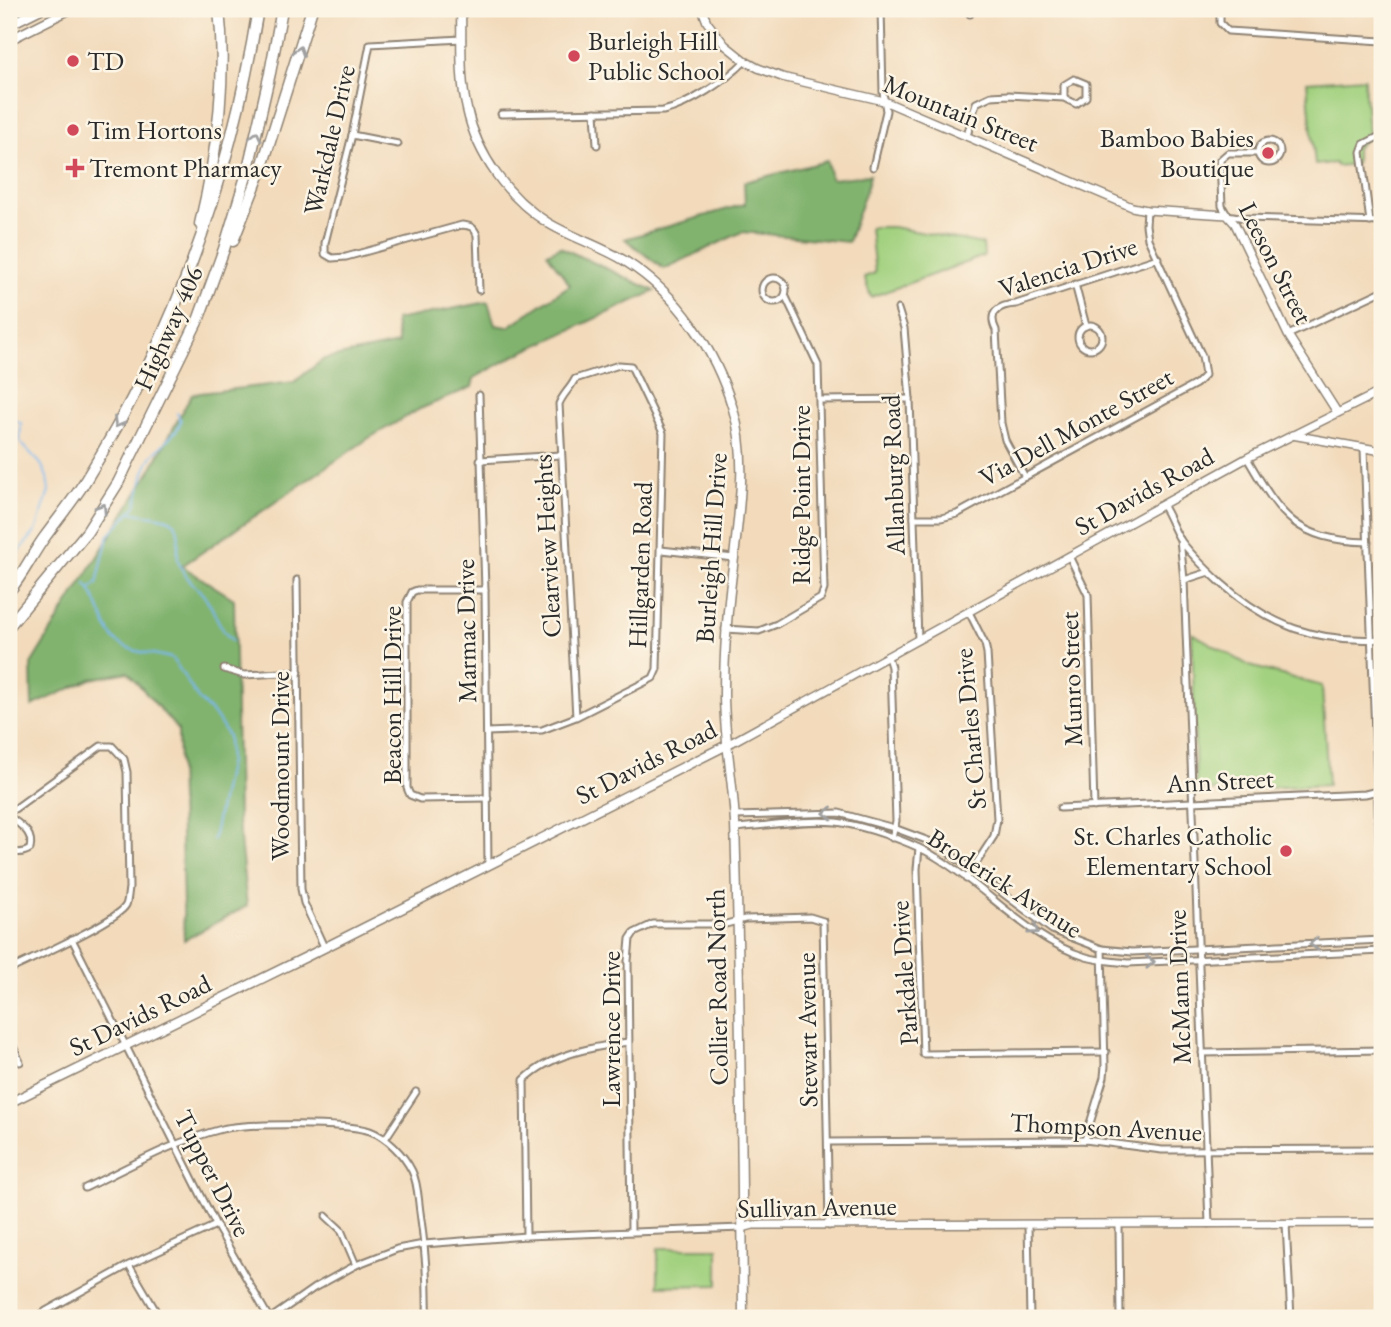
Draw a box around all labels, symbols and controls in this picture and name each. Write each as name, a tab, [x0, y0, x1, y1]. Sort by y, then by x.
place label: Burleigh Hill Public School	[588, 24, 725, 88]
place label: TD	[87, 44, 124, 78]
one-way arrow	[291, 46, 305, 58]
marker: Burleigh Hill Public School	[566, 48, 582, 64]
marker: TD	[65, 53, 81, 69]
street label: Warkdale Drive	[295, 62, 363, 218]
street label: Mountain Street	[879, 66, 1043, 160]
place label: Tim Hortons	[87, 113, 222, 147]
place label: Bamboo Babies Boutique	[1100, 121, 1254, 185]
marker: Tim Hortons	[65, 122, 81, 138]
one-way arrow	[247, 130, 262, 142]
marker: Bamboo Babies Boutique	[1260, 145, 1276, 161]
place label: Tremont Pharmacy	[89, 151, 282, 185]
marker: Tremont Pharmacy	[67, 160, 83, 176]
street label: Leeson Street	[1231, 196, 1321, 330]
street label: Valencia Drive	[995, 229, 1141, 305]
street label: Highway 406	[125, 260, 211, 396]
street label: Via Dell Monte Street	[973, 360, 1179, 494]
street label: Allanburg Road	[873, 393, 913, 557]
street label: Ridge Point Drive	[784, 405, 818, 585]
one-way arrow	[113, 416, 126, 428]
street label: St Davids Road	[1068, 438, 1220, 543]
street label: Burleigh Hill Drive	[687, 452, 735, 644]
street label: Clearview Heights	[525, 453, 569, 639]
street label: Hillgarden Road	[620, 480, 660, 649]
one-way arrow	[94, 502, 107, 515]
street label: Marmac Drive	[448, 559, 484, 703]
street label: Beacon Hill Drive	[375, 606, 409, 784]
street label: Munro Street	[1052, 611, 1090, 747]
street label: St Charles Drive	[946, 647, 994, 811]
street label: Woodmount Drive	[263, 671, 297, 861]
street label: St Davids Road	[570, 712, 723, 812]
street label: Ann Street	[1164, 761, 1275, 801]
one-way arrow	[822, 805, 833, 821]
place label: St. Charles Catholic Elementary School	[1074, 819, 1272, 883]
street label: Broderick Avenue	[921, 820, 1089, 946]
marker: St. Charles Catholic Elementary School	[1278, 843, 1294, 859]
street label: Collier Road North	[698, 888, 736, 1086]
street label: Parkdale Drive	[882, 900, 926, 1046]
street label: McMann Drive	[1159, 909, 1199, 1065]
one-way arrow	[1026, 922, 1039, 934]
one-way arrow	[1308, 936, 1319, 951]
street label: Lawrence Drive	[594, 951, 628, 1107]
street label: Stewart Avenue	[789, 952, 825, 1108]
one-way arrow	[1144, 955, 1155, 970]
street label: St Davids Road	[63, 966, 217, 1064]
street label: Tupper Drive	[167, 1104, 259, 1242]
street label: Thompson Avenue	[1009, 1105, 1203, 1149]
street label: Sullivan Avenue	[737, 1189, 897, 1225]

